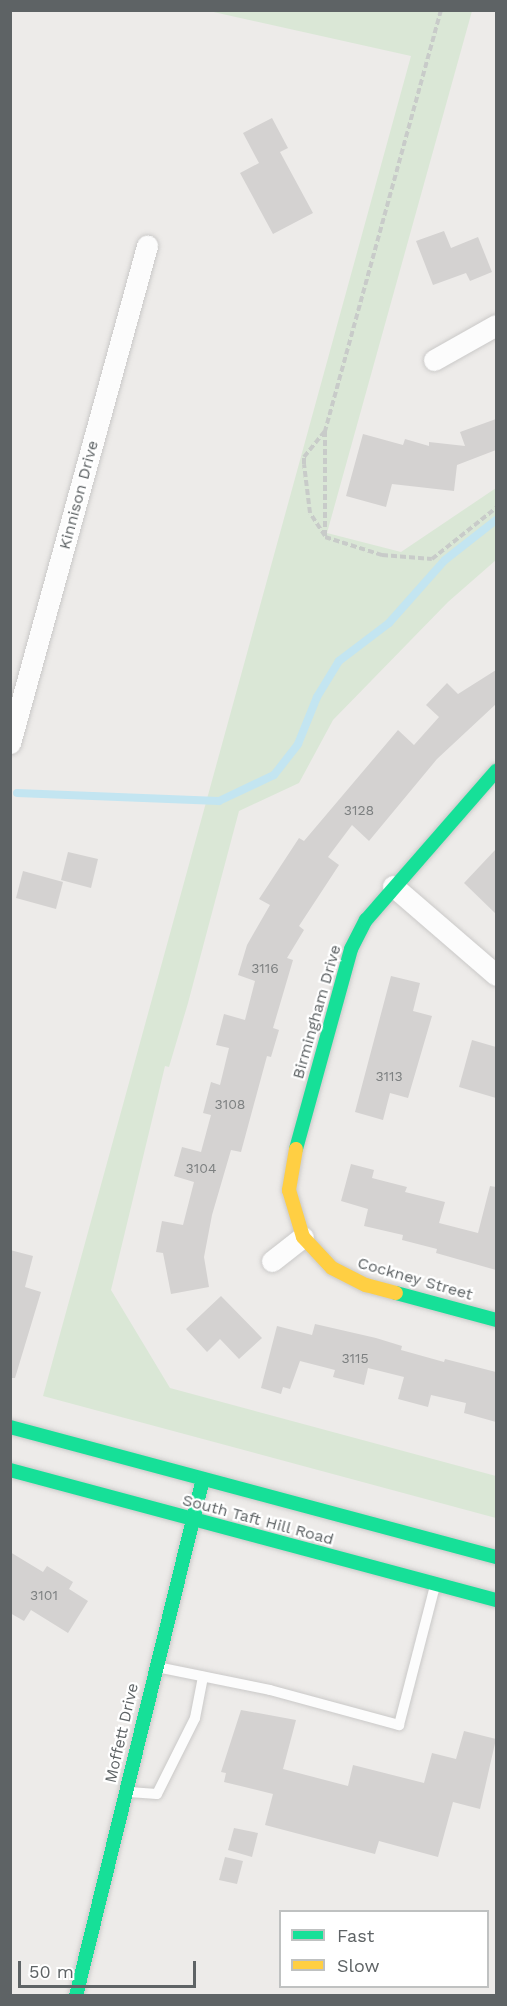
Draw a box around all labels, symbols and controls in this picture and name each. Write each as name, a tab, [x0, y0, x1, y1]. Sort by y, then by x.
street label: Kinnison Drive	[55, 438, 103, 552]
house number: 3128	[344, 802, 374, 818]
street label: Birmingham Drive	[289, 943, 345, 1081]
house number: 3116	[251, 960, 279, 976]
house number: 3113	[375, 1068, 403, 1084]
house number: 3108	[215, 1096, 245, 1112]
house number: 3104	[186, 1160, 216, 1176]
street label: Cockney Street	[355, 1253, 475, 1305]
house number: 3115	[341, 1350, 369, 1366]
street label: South Taft Hill Road	[180, 1490, 336, 1550]
house number: 3101	[30, 1587, 58, 1603]
street label: Moffett Drive	[101, 1681, 143, 1785]
legend	[279, 1910, 489, 1988]
text: Fast	[337, 1925, 374, 1946]
scale bar	[21, 1949, 200, 1987]
text: Slow	[337, 1955, 380, 1976]
text: 50 m	[29, 1961, 74, 1982]

